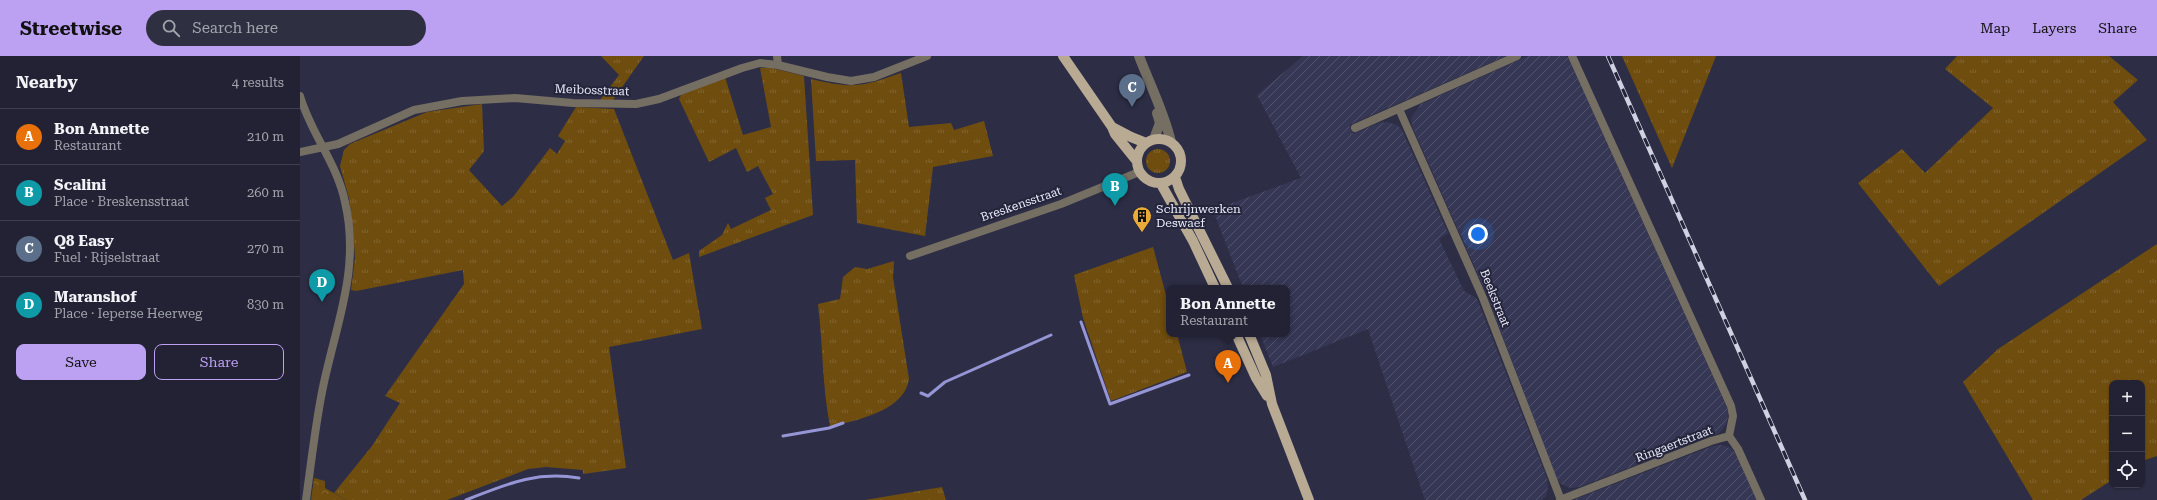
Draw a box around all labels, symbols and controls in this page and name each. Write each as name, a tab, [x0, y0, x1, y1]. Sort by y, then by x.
search box	[146, 10, 426, 46]
text: Streetwise	[20, 17, 122, 40]
icon: search	[160, 17, 182, 39]
text: Search here	[192, 19, 278, 37]
text: Map	[1980, 20, 2010, 36]
text: Layers	[2032, 20, 2076, 36]
text: Share	[2098, 20, 2137, 36]
text: Nearby	[16, 72, 78, 92]
pin: C	[1119, 74, 1145, 107]
text: 4 results	[232, 75, 284, 90]
street label: Meibosstraat	[554, 82, 630, 98]
text: Bon Annette	[54, 120, 149, 138]
text: A	[24, 129, 34, 144]
text: 210 m	[247, 129, 284, 144]
text: Restaurant	[54, 138, 122, 153]
pin: B	[1102, 173, 1128, 206]
text: Scalini	[54, 176, 106, 194]
street label: Breskensstraat	[979, 183, 1064, 224]
text: B	[24, 185, 34, 200]
text: 260 m	[247, 185, 284, 200]
text: Place · Breskensstraat	[54, 194, 189, 209]
place label: Schrijnwerken Deswaef	[1156, 202, 1241, 230]
building icon: Schrijnwerken Deswaef	[1131, 205, 1153, 233]
your location	[1468, 224, 1488, 244]
text: Q8 Easy	[54, 232, 114, 250]
text: C	[24, 241, 34, 256]
text: 270 m	[247, 241, 284, 256]
text: Fuel · Rijselstraat	[54, 250, 160, 265]
street label: Beekstraat	[1477, 267, 1513, 329]
pin: D	[309, 269, 335, 302]
popup	[1166, 285, 1290, 337]
text: Maranshof	[54, 288, 137, 306]
text: Bon Annette	[1180, 295, 1276, 313]
text: D	[24, 297, 34, 312]
text: 830 m	[247, 297, 284, 312]
text: Place · Ieperse Heerweg	[54, 306, 202, 321]
text: Restaurant	[1180, 313, 1248, 328]
button: Save	[16, 344, 146, 380]
button: Share	[154, 344, 284, 380]
pin: A	[1215, 350, 1241, 383]
map controls	[2109, 380, 2145, 488]
button: +	[2109, 380, 2145, 416]
button: −	[2109, 416, 2145, 452]
street label: Ringaertstraat	[1634, 423, 1715, 465]
button: locate	[2109, 452, 2145, 488]

